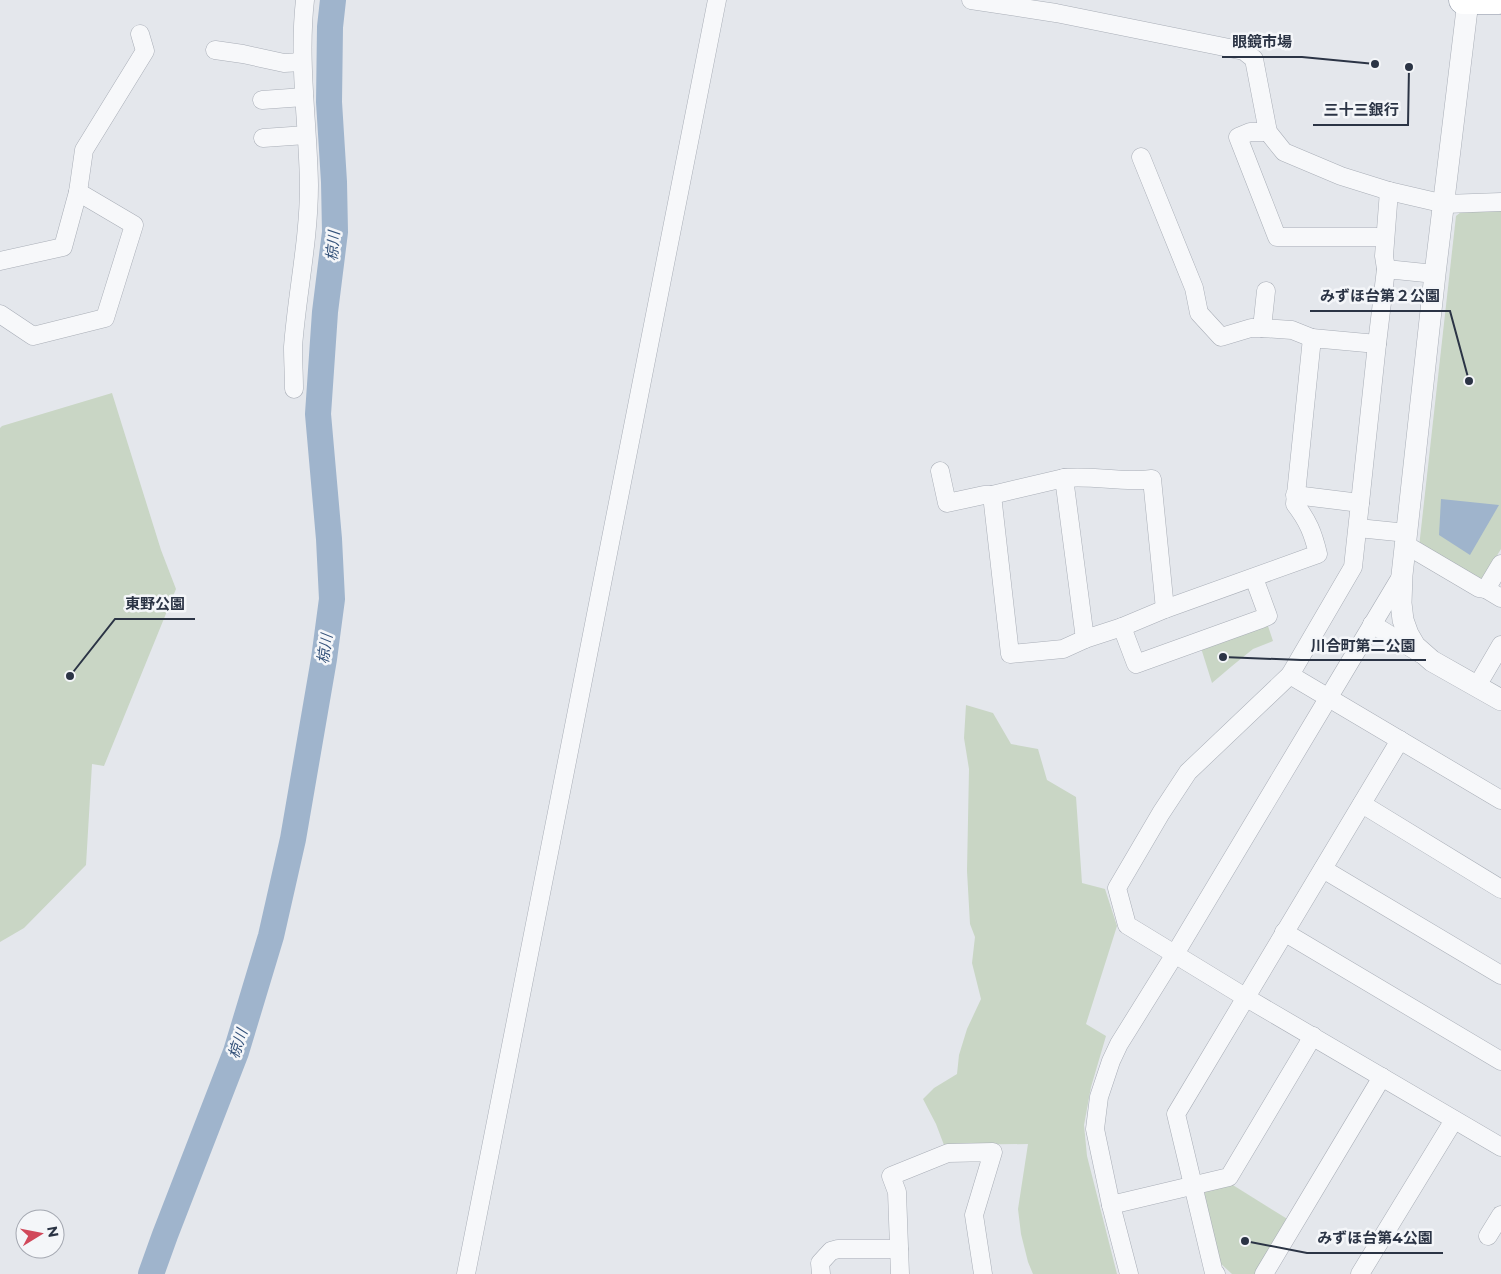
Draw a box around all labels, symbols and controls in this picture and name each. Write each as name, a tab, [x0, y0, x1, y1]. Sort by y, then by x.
callout: 眼鏡市場	[1222, 27, 1302, 57]
text: 眼鏡市場	[1232, 32, 1292, 51]
callout: 三十三銀行	[1313, 95, 1408, 125]
text: 三十三銀行	[1323, 100, 1399, 119]
water label: 椋川	[322, 228, 343, 262]
callout: みずほ台第２公園	[1310, 281, 1450, 311]
text: みずほ台第２公園	[1320, 286, 1440, 305]
callout: 東野公園	[115, 589, 195, 619]
text: 東野公園	[125, 594, 185, 613]
callout: 川合町第二公園	[1301, 630, 1426, 660]
water label: 椋川	[313, 631, 336, 665]
text: 川合町第二公園	[1310, 636, 1416, 655]
water label: 椋川	[224, 1025, 252, 1061]
north arrow	[15, 1209, 65, 1259]
callout: みずほ台第4公園	[1307, 1223, 1443, 1253]
text: N	[43, 1225, 63, 1239]
text: みずほ台第4公園	[1317, 1228, 1433, 1247]

